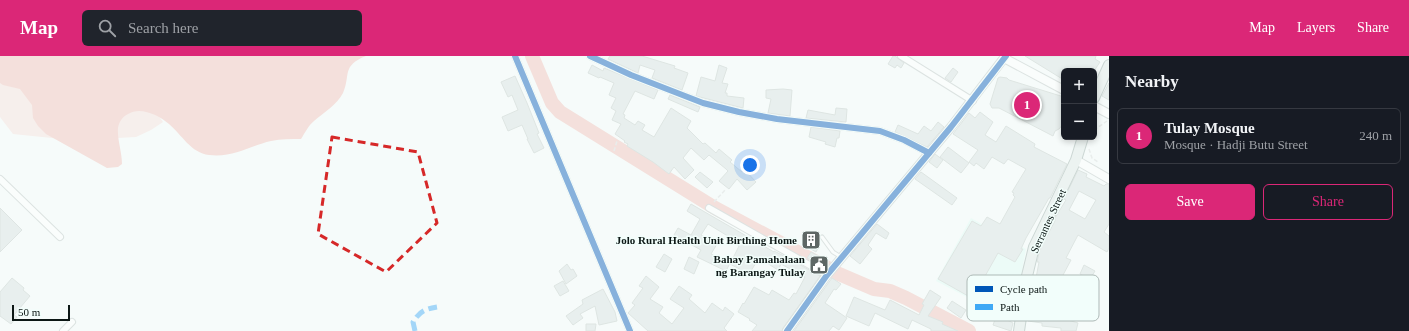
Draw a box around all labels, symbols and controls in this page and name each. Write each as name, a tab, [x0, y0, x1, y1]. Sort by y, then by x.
search box	[82, 10, 362, 46]
text: Map	[20, 17, 58, 38]
icon: search	[96, 17, 118, 39]
text: Search here	[128, 20, 198, 36]
text: Map	[1249, 20, 1275, 35]
text: Layers	[1297, 20, 1335, 35]
text: Share	[1357, 20, 1389, 35]
map controls	[1061, 68, 1097, 140]
button: +	[1061, 68, 1097, 104]
text: Nearby	[1125, 72, 1179, 91]
pin: 1	[1014, 90, 1040, 120]
button: −	[1061, 104, 1097, 140]
text: Tulay Mosque	[1164, 120, 1255, 136]
text: 1	[1136, 128, 1142, 143]
text: 240 m	[1359, 128, 1392, 143]
text: Mosque · Hadji Butu Street	[1164, 137, 1308, 152]
your location	[740, 155, 760, 175]
button: Save	[1125, 184, 1255, 220]
button: Share	[1263, 184, 1393, 220]
street label: Serrantes Street	[1028, 187, 1068, 255]
building icon: Jolo Rural Health Unit Birthing Home	[800, 229, 822, 251]
place label: Jolo Rural Health Unit Birthing Home	[616, 234, 797, 246]
place label: Bahay Pamahalaan ng Barangay Tulay	[714, 253, 805, 278]
public building icon: Bahay Pamahalaan ng Barangay Tulay	[808, 254, 830, 276]
legend	[967, 275, 1099, 321]
text: Cycle path	[1000, 283, 1048, 295]
text: Path	[1000, 301, 1020, 313]
scale bar	[12, 303, 70, 322]
text: 50 m	[18, 306, 40, 318]

